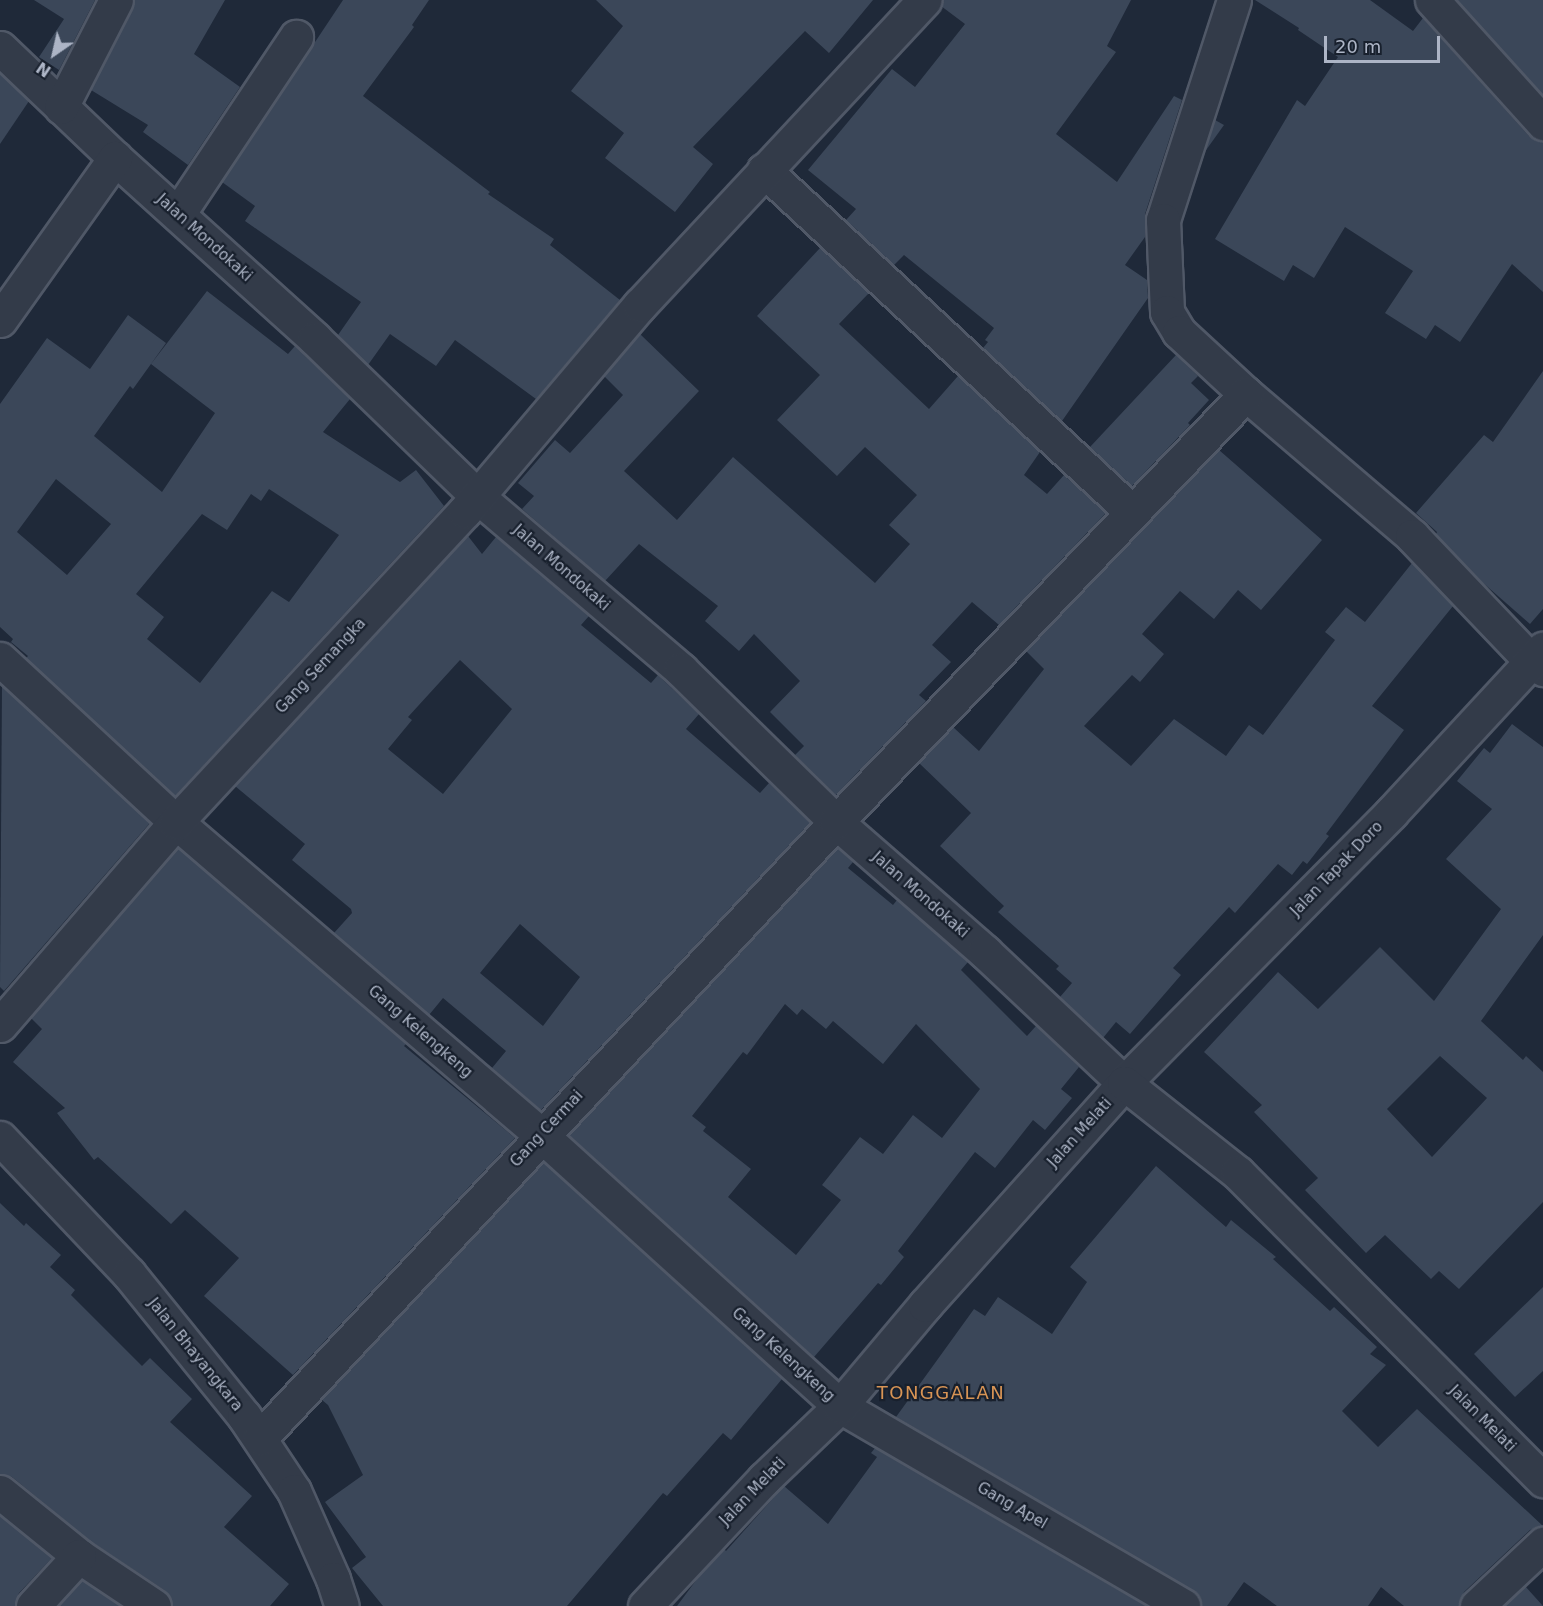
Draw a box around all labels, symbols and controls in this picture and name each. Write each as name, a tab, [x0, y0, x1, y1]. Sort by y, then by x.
north arrow	[24, 24, 84, 84]
scale bar	[1327, 24, 1442, 62]
text: 20 m	[1335, 36, 1381, 57]
text: N	[33, 58, 55, 81]
street label: Jalan Mondokaki	[153, 190, 255, 286]
street label: Jalan Mondokaki	[509, 521, 613, 615]
street label: Gang Semangka	[272, 615, 370, 717]
street label: Jalan Tapak Doro	[1287, 818, 1387, 920]
street label: Jalan Mondokaki	[868, 848, 972, 942]
street label: Gang Kelengkeng	[364, 982, 476, 1082]
street label: Gang Cermai	[507, 1087, 587, 1171]
street label: Jalan Melati	[1044, 1095, 1116, 1171]
street label: Jalan Bhayangkara	[144, 1295, 246, 1415]
street label: Gang Kelengkeng	[728, 1304, 838, 1406]
district label: TONGGALAN	[877, 1382, 1005, 1404]
street label: Jalan Melati	[1445, 1382, 1519, 1456]
street label: Jalan Melati	[716, 1455, 790, 1529]
street label: Gang Apel	[974, 1479, 1050, 1533]

